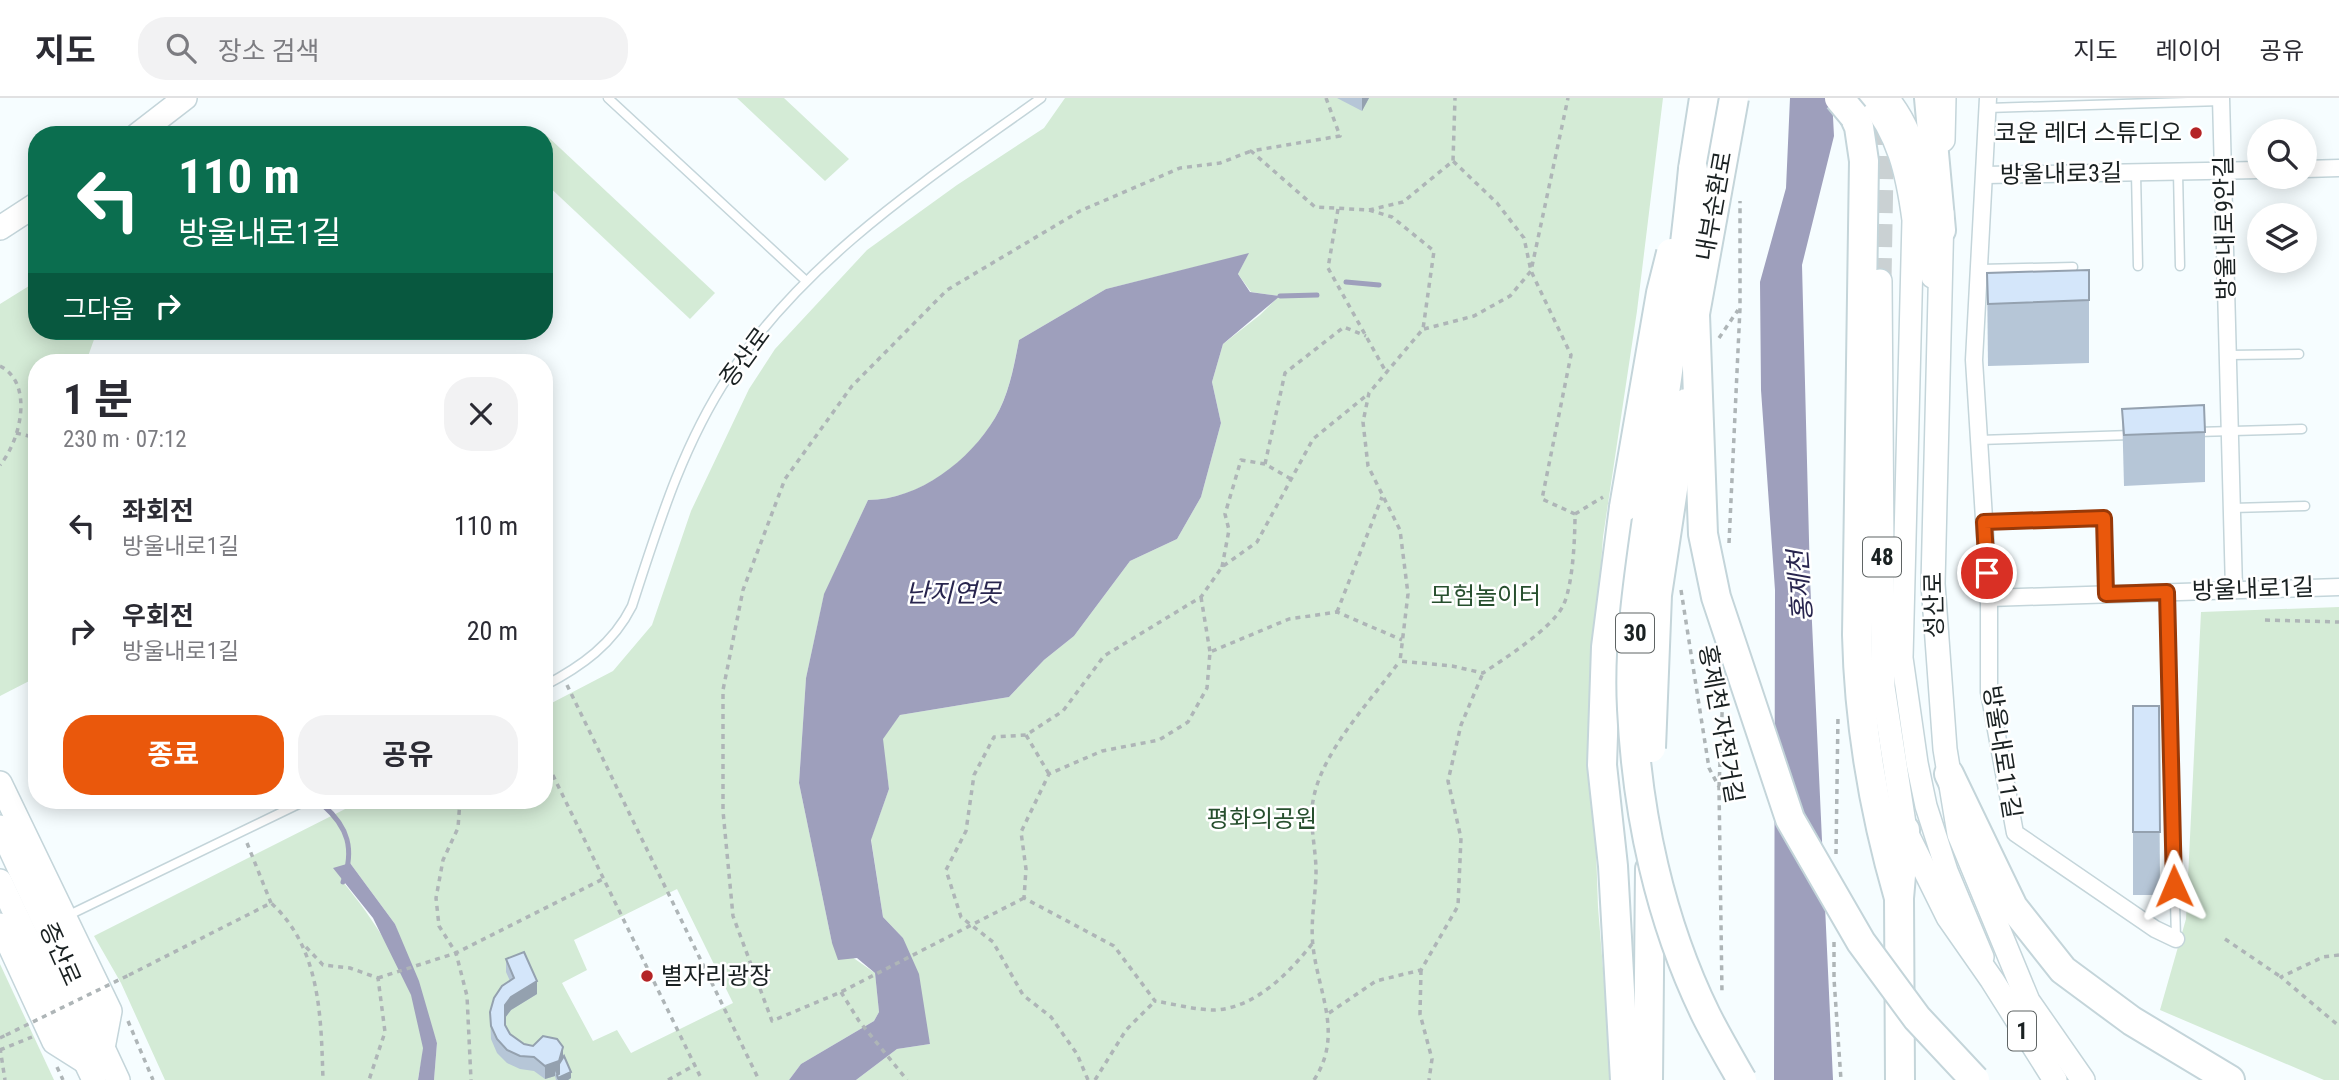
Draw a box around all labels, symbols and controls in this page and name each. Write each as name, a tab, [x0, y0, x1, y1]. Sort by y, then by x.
search box	[138, 17, 628, 80]
icon: search	[162, 29, 200, 67]
text: 지도	[35, 31, 96, 70]
text: 장소 검색	[218, 36, 319, 66]
text: 지도	[2073, 37, 2118, 65]
text: 레이어	[2156, 37, 2222, 65]
text: 공유	[2260, 37, 2304, 65]
place label: 코운 레더 스튜디오	[1994, 119, 2182, 147]
map controls	[2247, 119, 2317, 273]
button: search	[2247, 119, 2317, 189]
marker: 코운 레더 스튜디오	[2188, 125, 2204, 141]
text: 110 m	[178, 148, 300, 205]
street label: 내부순환로	[1691, 149, 1737, 263]
icon: left	[63, 154, 154, 245]
street label: 방울내로9안길	[2210, 156, 2240, 300]
street label: 방울내로3길	[2000, 159, 2122, 189]
button: layers	[2247, 203, 2317, 273]
text: 방울내로1길	[178, 214, 341, 252]
icon: right	[149, 287, 187, 325]
text: 그다음	[63, 294, 135, 324]
street label: 증산로	[714, 322, 776, 392]
text: 1 분	[63, 375, 133, 424]
button: close	[444, 377, 518, 451]
text: 230 m · 07:12	[63, 426, 187, 453]
text: 좌회전	[122, 496, 194, 526]
icon: left	[63, 507, 101, 545]
text: 110 m	[454, 511, 518, 541]
text: 방울내로1길	[122, 533, 239, 560]
road number: 48	[1863, 538, 1901, 576]
pin	[1957, 543, 2017, 603]
water label: 홍제천	[1782, 546, 1817, 623]
icon: arrive	[1968, 554, 2006, 592]
street label: 성산로	[1919, 572, 1949, 638]
street label: 방울내로1길	[2191, 573, 2315, 605]
water label: 난지연못	[905, 578, 1003, 608]
park label: 모험놀이터	[1431, 582, 1541, 610]
text: 우회전	[122, 601, 194, 631]
icon: right	[63, 612, 101, 650]
road number: 30	[1616, 614, 1654, 652]
text: 20 m	[467, 616, 518, 646]
text: 방울내로1길	[122, 638, 239, 665]
street label: 홍제천 자전거길	[1693, 643, 1749, 805]
street label: 방울내로11길	[1978, 684, 2026, 820]
button: 종료	[63, 715, 284, 795]
button: 공유	[298, 715, 518, 795]
park label: 평화의공원	[1207, 805, 1317, 833]
position arrow	[2137, 849, 2211, 923]
street label: 증산로	[34, 918, 86, 990]
place label: 별자리광장	[661, 962, 771, 990]
marker: 별자리광장	[639, 968, 655, 984]
road number: 1	[2008, 1012, 2036, 1050]

